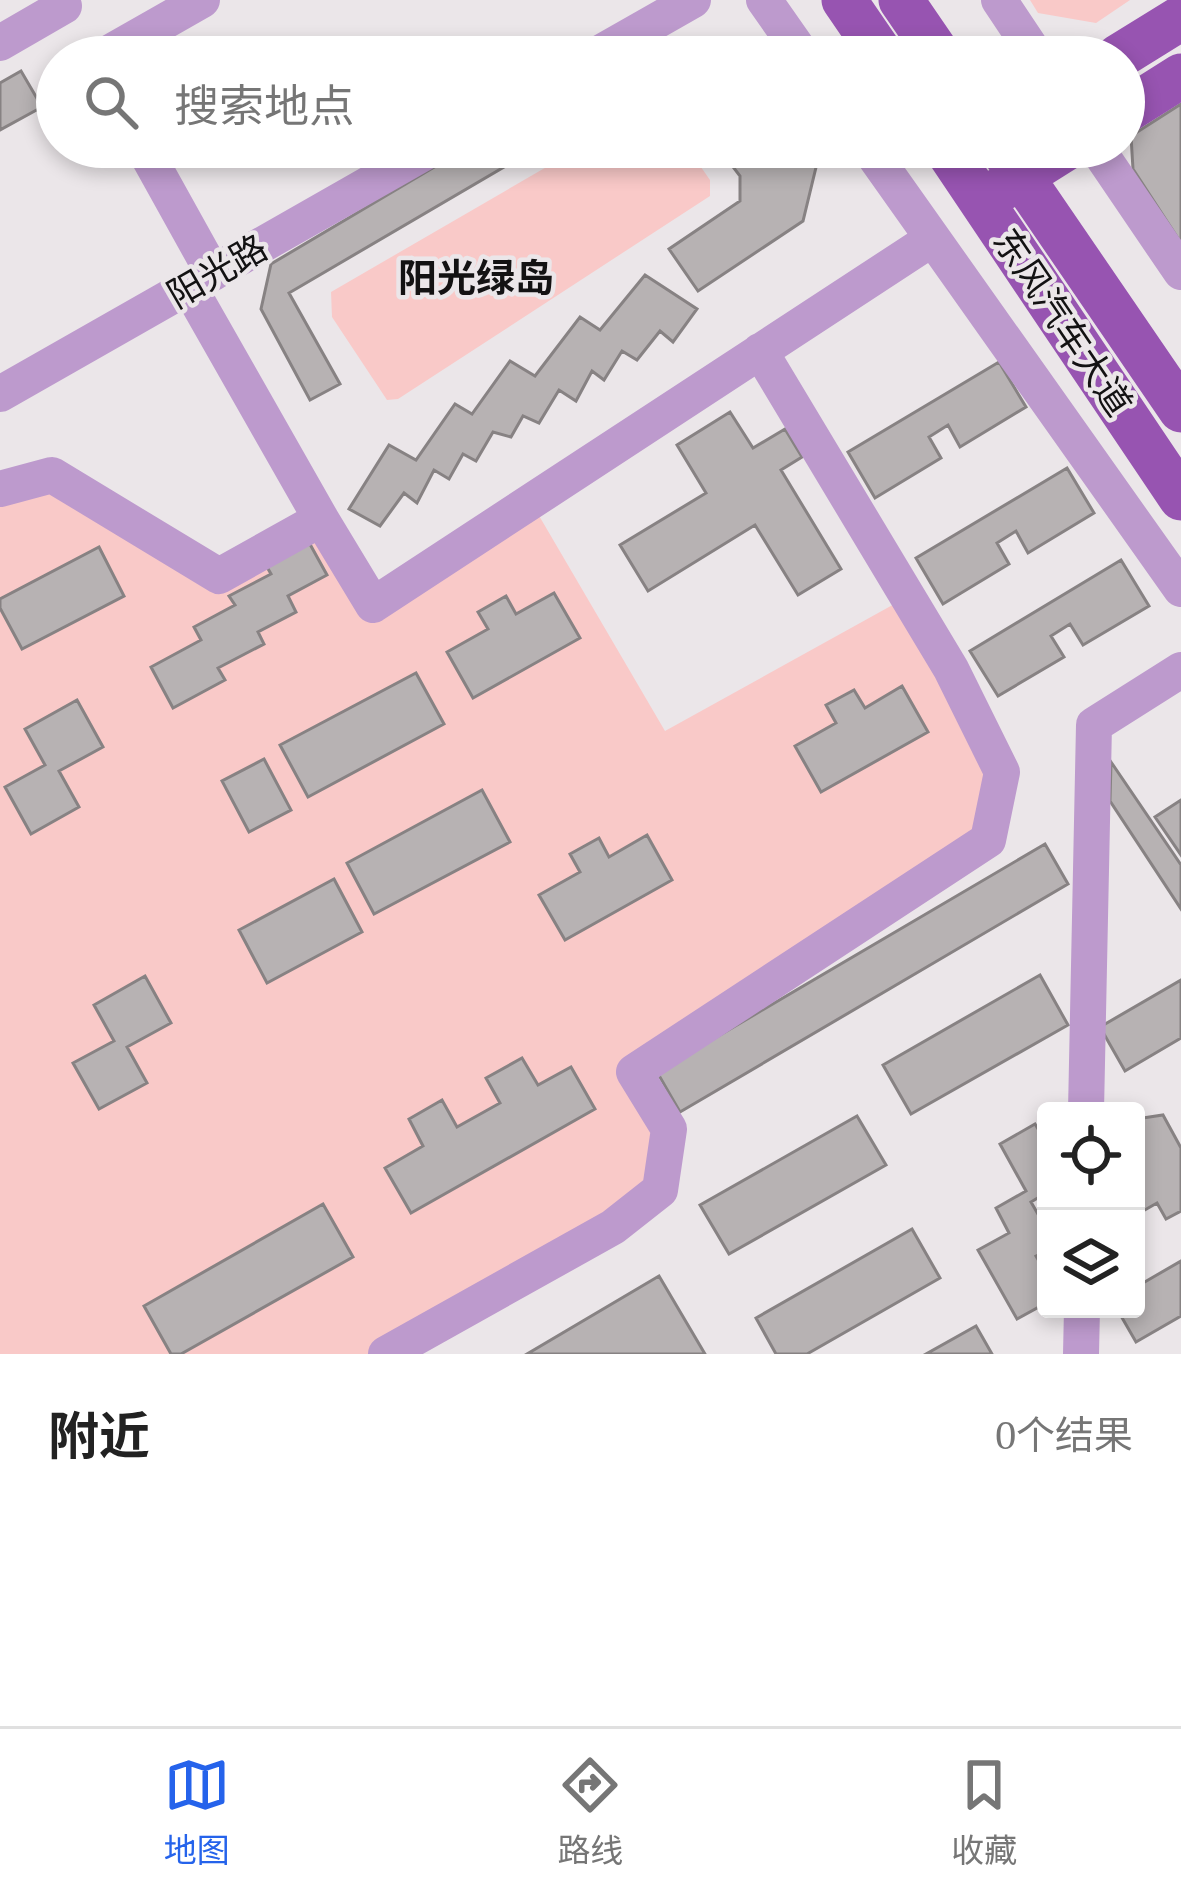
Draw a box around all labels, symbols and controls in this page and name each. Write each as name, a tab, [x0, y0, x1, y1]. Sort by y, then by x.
search box	[36, 36, 1145, 168]
icon: search	[78, 69, 144, 135]
text: 搜索地点	[174, 75, 354, 135]
street label: 东风汽车大道	[984, 219, 1143, 424]
street label: 阳光路	[158, 223, 275, 318]
district label: 阳光绿岛	[398, 251, 554, 303]
map controls	[1037, 1102, 1145, 1318]
button: locate	[1037, 1102, 1145, 1210]
button: layers	[1037, 1210, 1145, 1318]
text: 附近	[48, 1401, 150, 1469]
text: 0个结果	[995, 1408, 1133, 1460]
tab: 地图	[164, 1752, 230, 1872]
tab: 路线	[557, 1752, 623, 1872]
tab: 收藏	[951, 1752, 1017, 1872]

